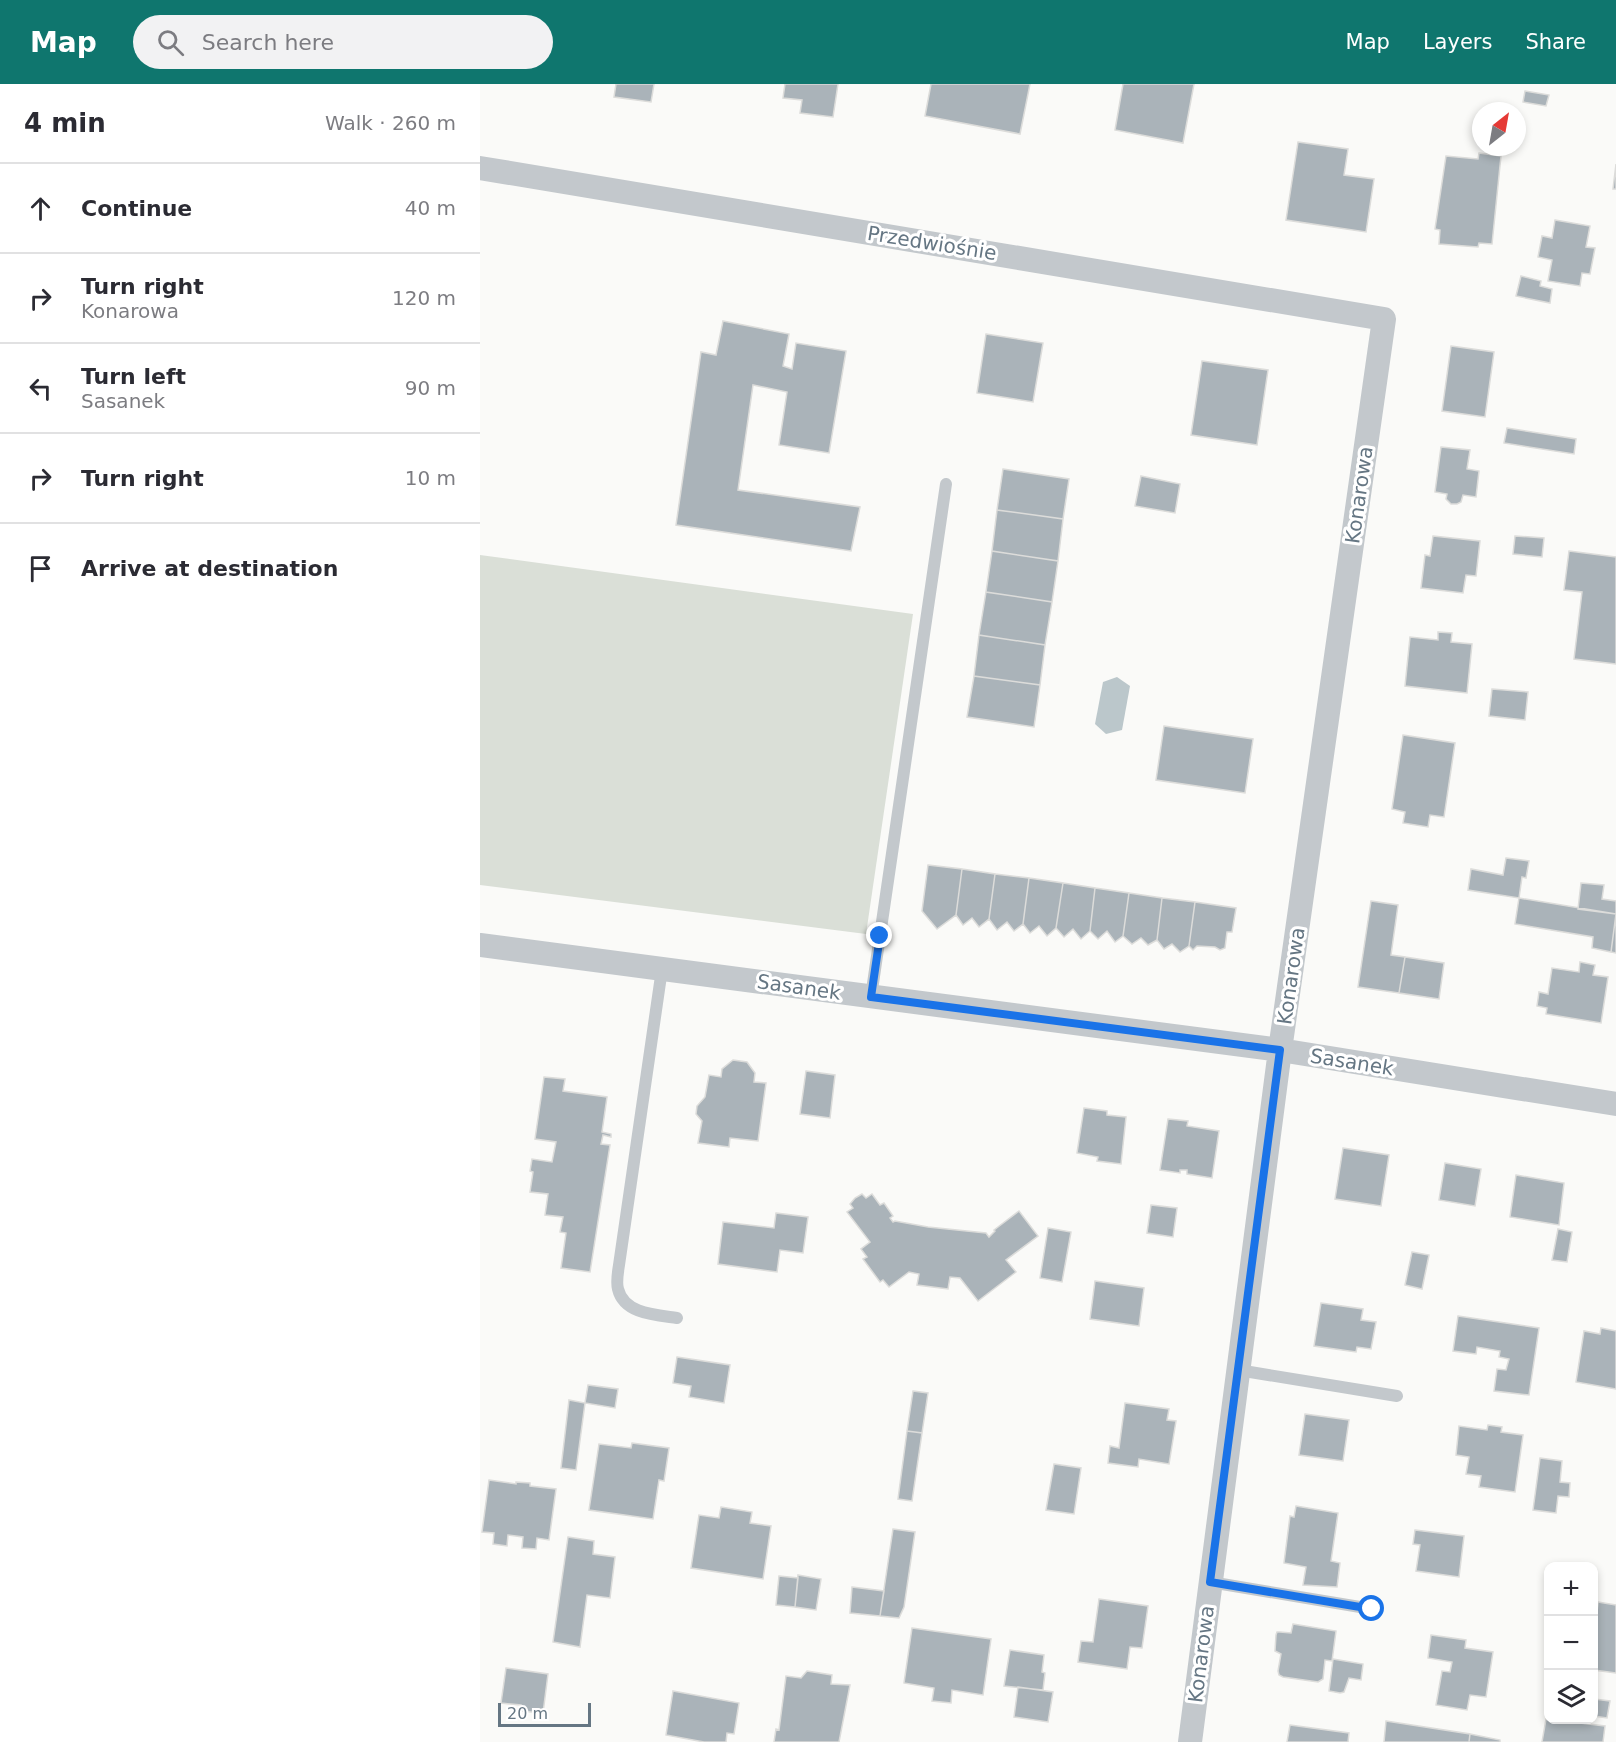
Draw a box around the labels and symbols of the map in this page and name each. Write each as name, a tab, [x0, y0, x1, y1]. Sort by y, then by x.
north arrow	[1472, 102, 1526, 156]
street label: Przedwiośnie	[866, 221, 998, 265]
street label: Konarowa	[1340, 445, 1378, 545]
route end	[866, 922, 892, 948]
street label: Konarowa	[1272, 926, 1310, 1026]
street label: Sasanek	[756, 969, 843, 1005]
street label: Sasanek	[1309, 1044, 1396, 1081]
route start	[1358, 1595, 1384, 1621]
street label: Konarowa	[1183, 1604, 1219, 1704]
scale bar	[498, 1700, 591, 1728]

